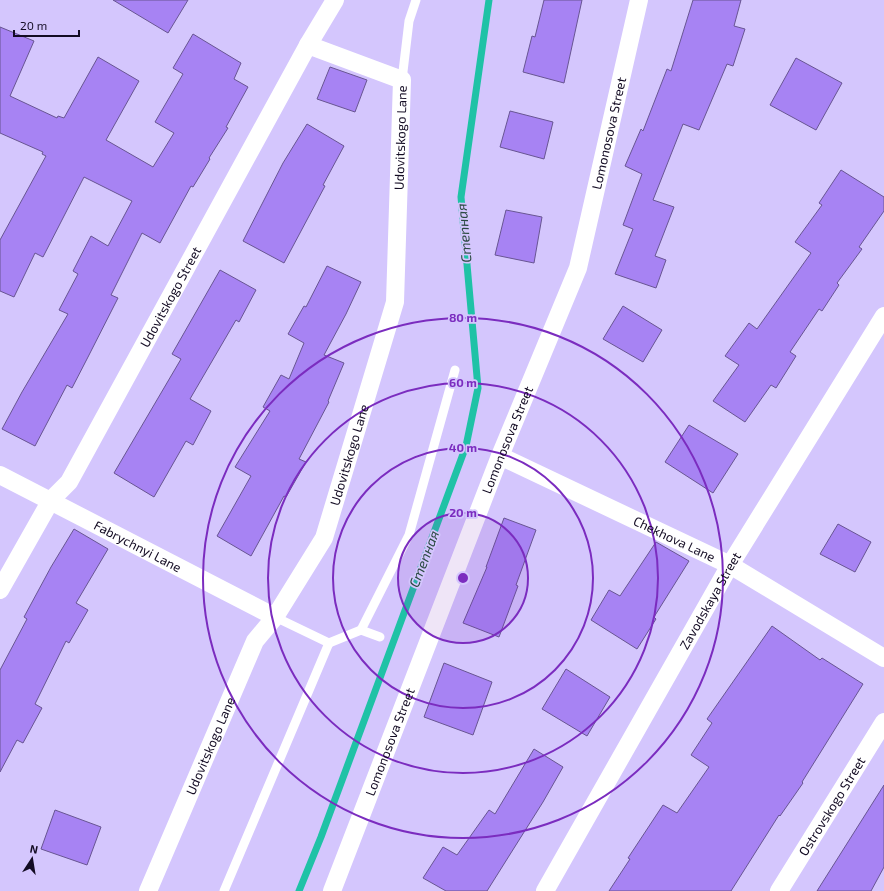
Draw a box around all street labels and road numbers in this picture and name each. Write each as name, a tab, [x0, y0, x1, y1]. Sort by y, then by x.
street label: Lomonosova Street	[588, 76, 629, 191]
street label: Udovitskogo Lane	[391, 85, 410, 190]
street label: Udovitskogo Street	[136, 244, 204, 350]
street label: Lomonosova Street	[478, 384, 536, 496]
street label: Udovitskogo Lane	[326, 402, 372, 507]
street label: Chekhova Lane	[631, 512, 718, 565]
street label: Fabrychnyi Lane	[91, 517, 184, 575]
street label: Zavodskaya Street	[676, 549, 744, 652]
street label: Lomonosova Street	[362, 685, 418, 798]
street label: Udovitskogo Lane	[182, 694, 238, 797]
street label: Ostrovskogo Street	[795, 754, 869, 859]

